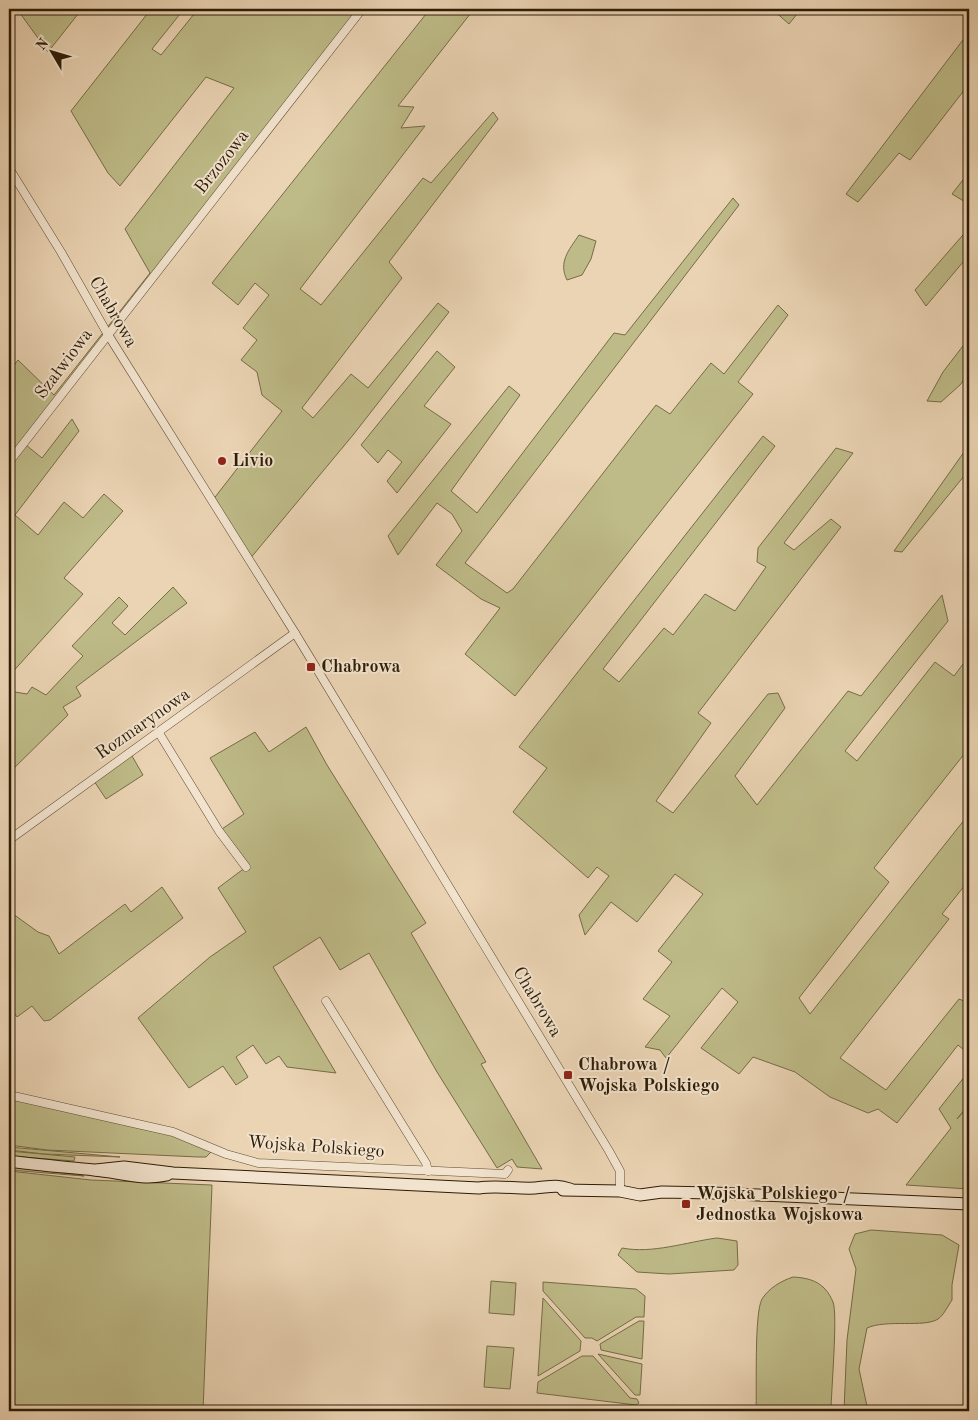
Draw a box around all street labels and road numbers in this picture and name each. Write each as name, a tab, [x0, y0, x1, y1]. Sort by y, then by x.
street label: Brzozowa	[192, 127, 252, 197]
street label: Chabrowa	[86, 274, 140, 350]
street label: Szałwiowa	[32, 325, 96, 402]
street label: Rozmarynowa	[93, 685, 194, 763]
street label: Chabrowa	[509, 964, 565, 1040]
street label: Wojska Polskiego	[247, 1133, 385, 1161]

